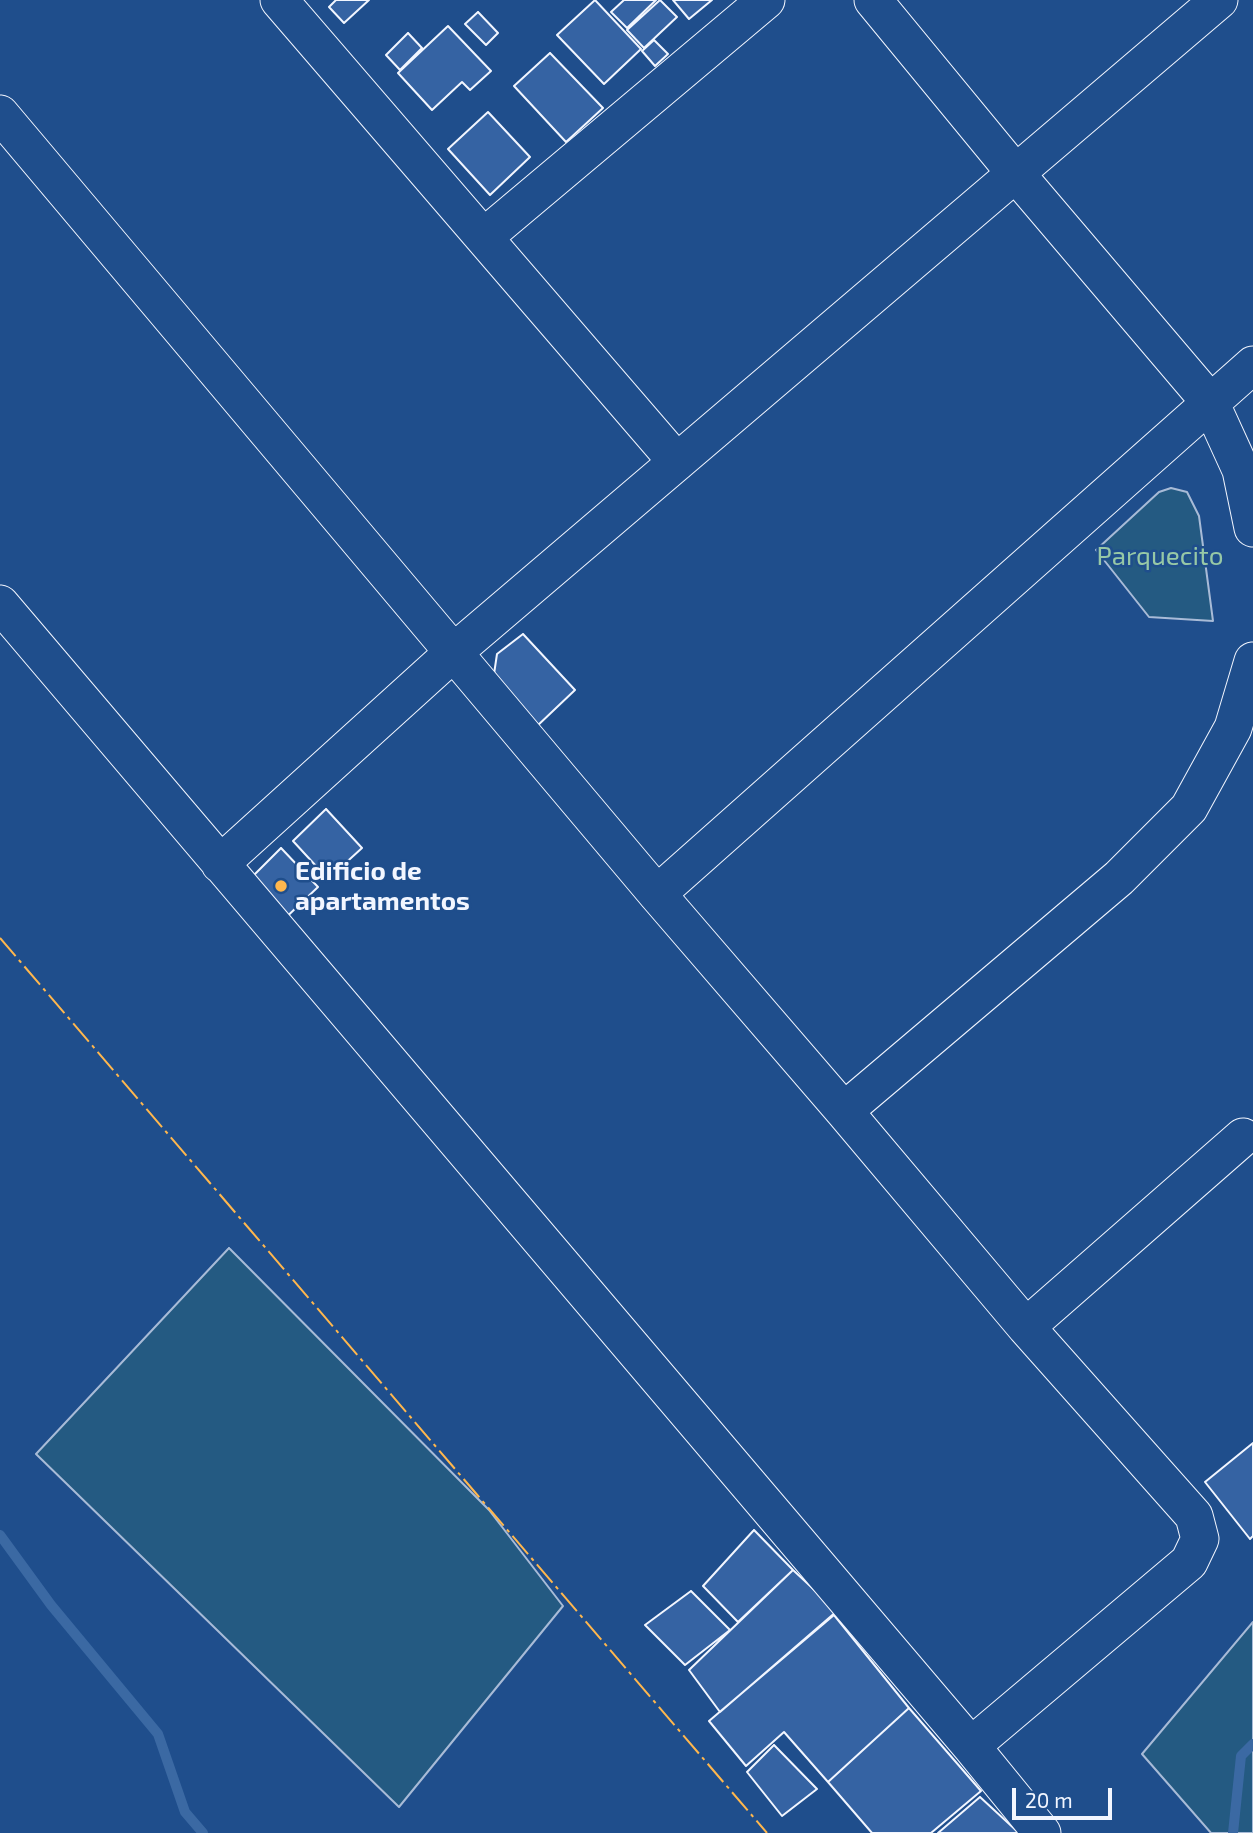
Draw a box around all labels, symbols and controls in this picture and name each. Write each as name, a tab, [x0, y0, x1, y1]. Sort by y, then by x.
park label: Parquecito	[1096, 540, 1224, 572]
place label: Edificio de apartamentos	[295, 855, 470, 917]
marker: Edificio de apartamentos	[273, 878, 289, 894]
scale bar	[1015, 1773, 1115, 1817]
text: 20 m	[1025, 1787, 1073, 1812]

